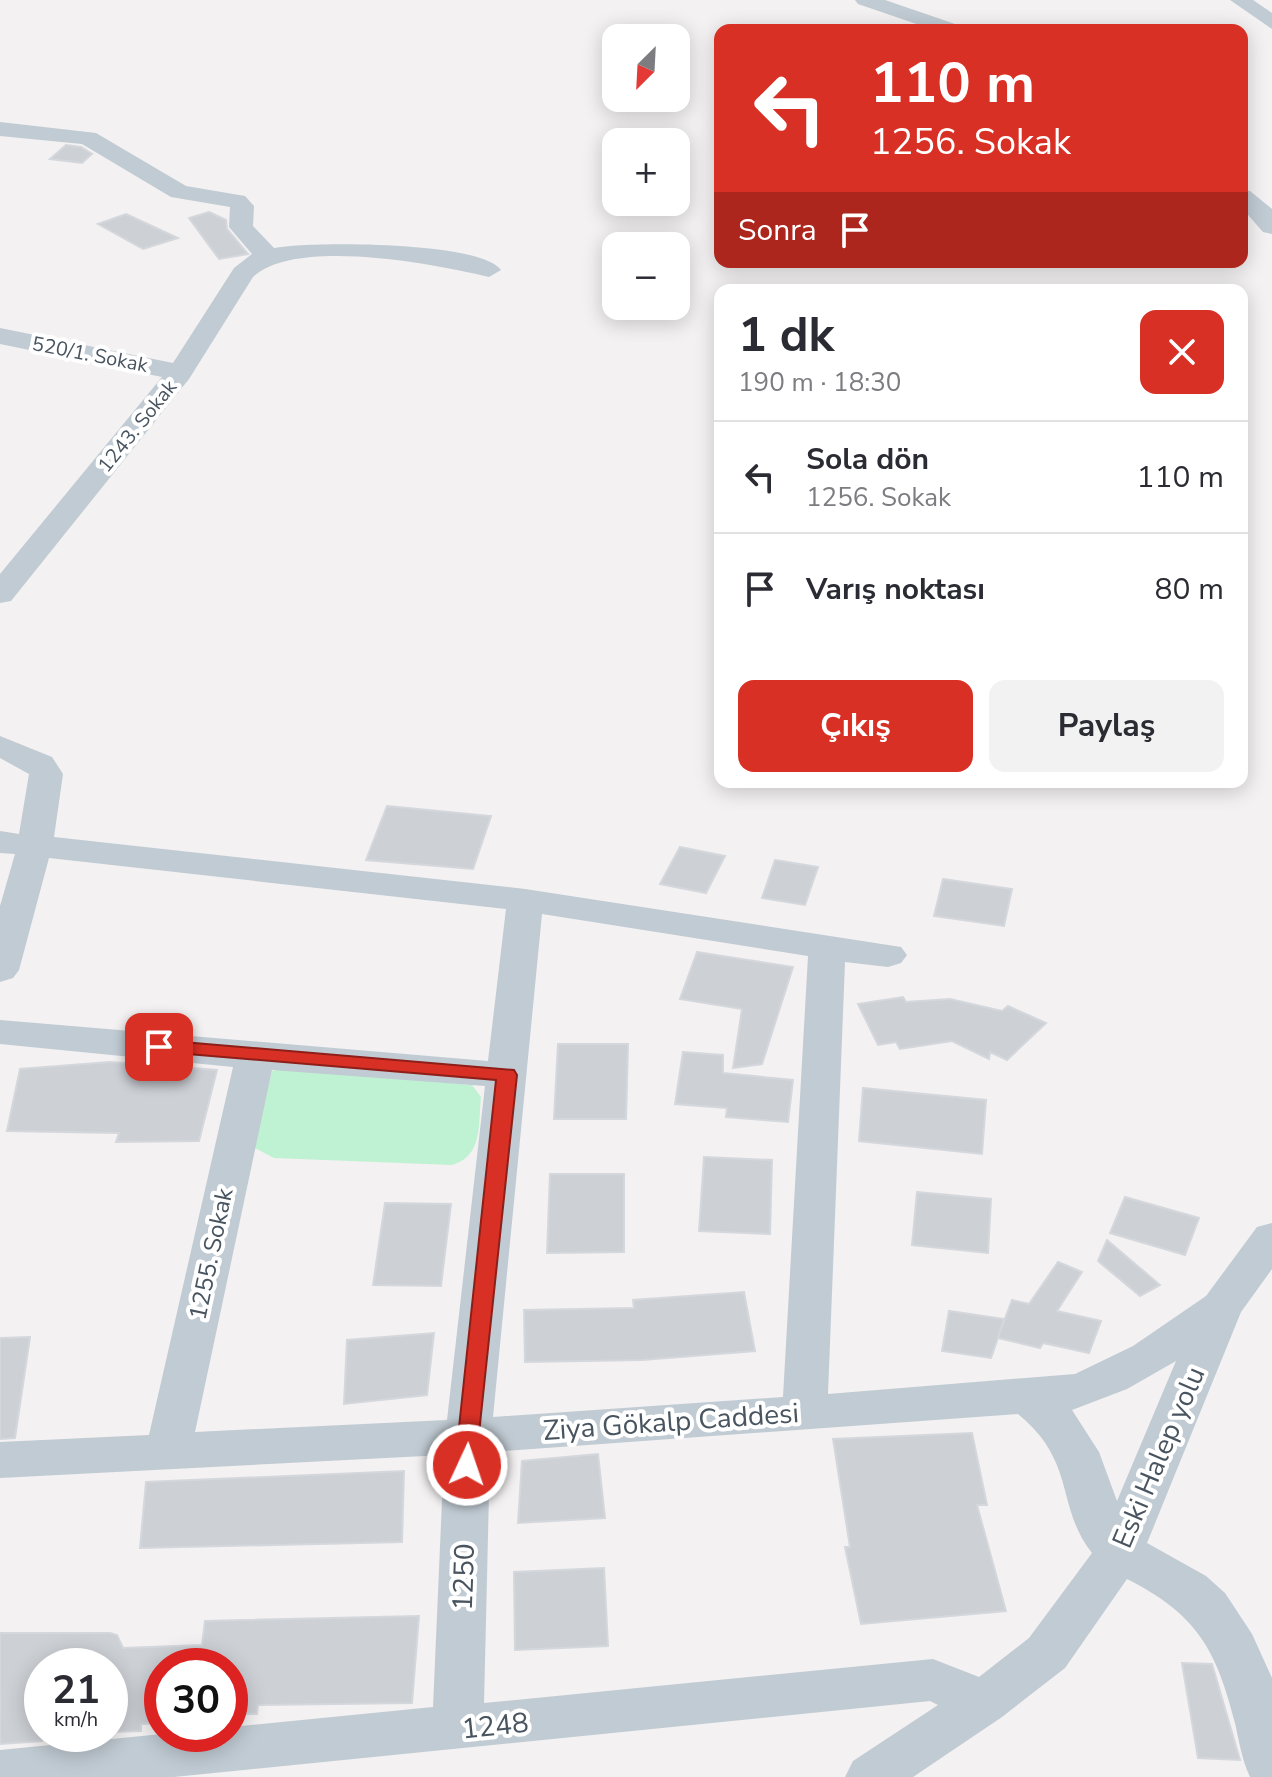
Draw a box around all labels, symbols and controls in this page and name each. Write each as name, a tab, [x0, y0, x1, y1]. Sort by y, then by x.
north arrow	[602, 24, 690, 112]
map controls	[602, 24, 690, 320]
text: 110 m	[870, 45, 1035, 122]
icon: left	[738, 56, 842, 160]
text: 1256. Sokak	[870, 118, 1071, 167]
button: +	[602, 128, 690, 216]
icon: arrive	[833, 208, 877, 252]
text: Sonra	[738, 210, 817, 251]
button: −	[602, 232, 690, 320]
text: 1 dk	[738, 302, 834, 368]
button: close	[1140, 310, 1224, 394]
street label: 520/1. Sokak	[30, 330, 151, 379]
text: 190 m · 18:30	[738, 365, 901, 400]
street label: 1243. Sokak	[92, 374, 184, 478]
text: Sola dön	[806, 439, 929, 480]
icon: left	[738, 455, 782, 499]
text: 110 m	[1137, 457, 1224, 498]
text: 1256. Sokak	[806, 480, 951, 515]
icon: arrive	[738, 567, 782, 611]
text: Varış noktası	[806, 569, 985, 610]
text: 80 m	[1155, 569, 1224, 610]
button: Çıkış	[738, 680, 973, 772]
button: Paylaş	[989, 680, 1224, 772]
pin	[125, 1013, 193, 1081]
icon: arrive	[137, 1025, 181, 1069]
street label: 1255. Sokak	[181, 1184, 241, 1323]
street label: Eski Halep yolu	[1104, 1361, 1214, 1554]
street label: Ziya Gökalp Caddesi	[542, 1394, 800, 1450]
position arrow	[425, 1423, 509, 1507]
street label: 1250	[444, 1543, 484, 1611]
speed limit sign: 30	[144, 1648, 248, 1752]
text: 21	[52, 1663, 100, 1717]
street label: 1248	[460, 1704, 531, 1748]
text: km/h	[54, 1706, 98, 1733]

